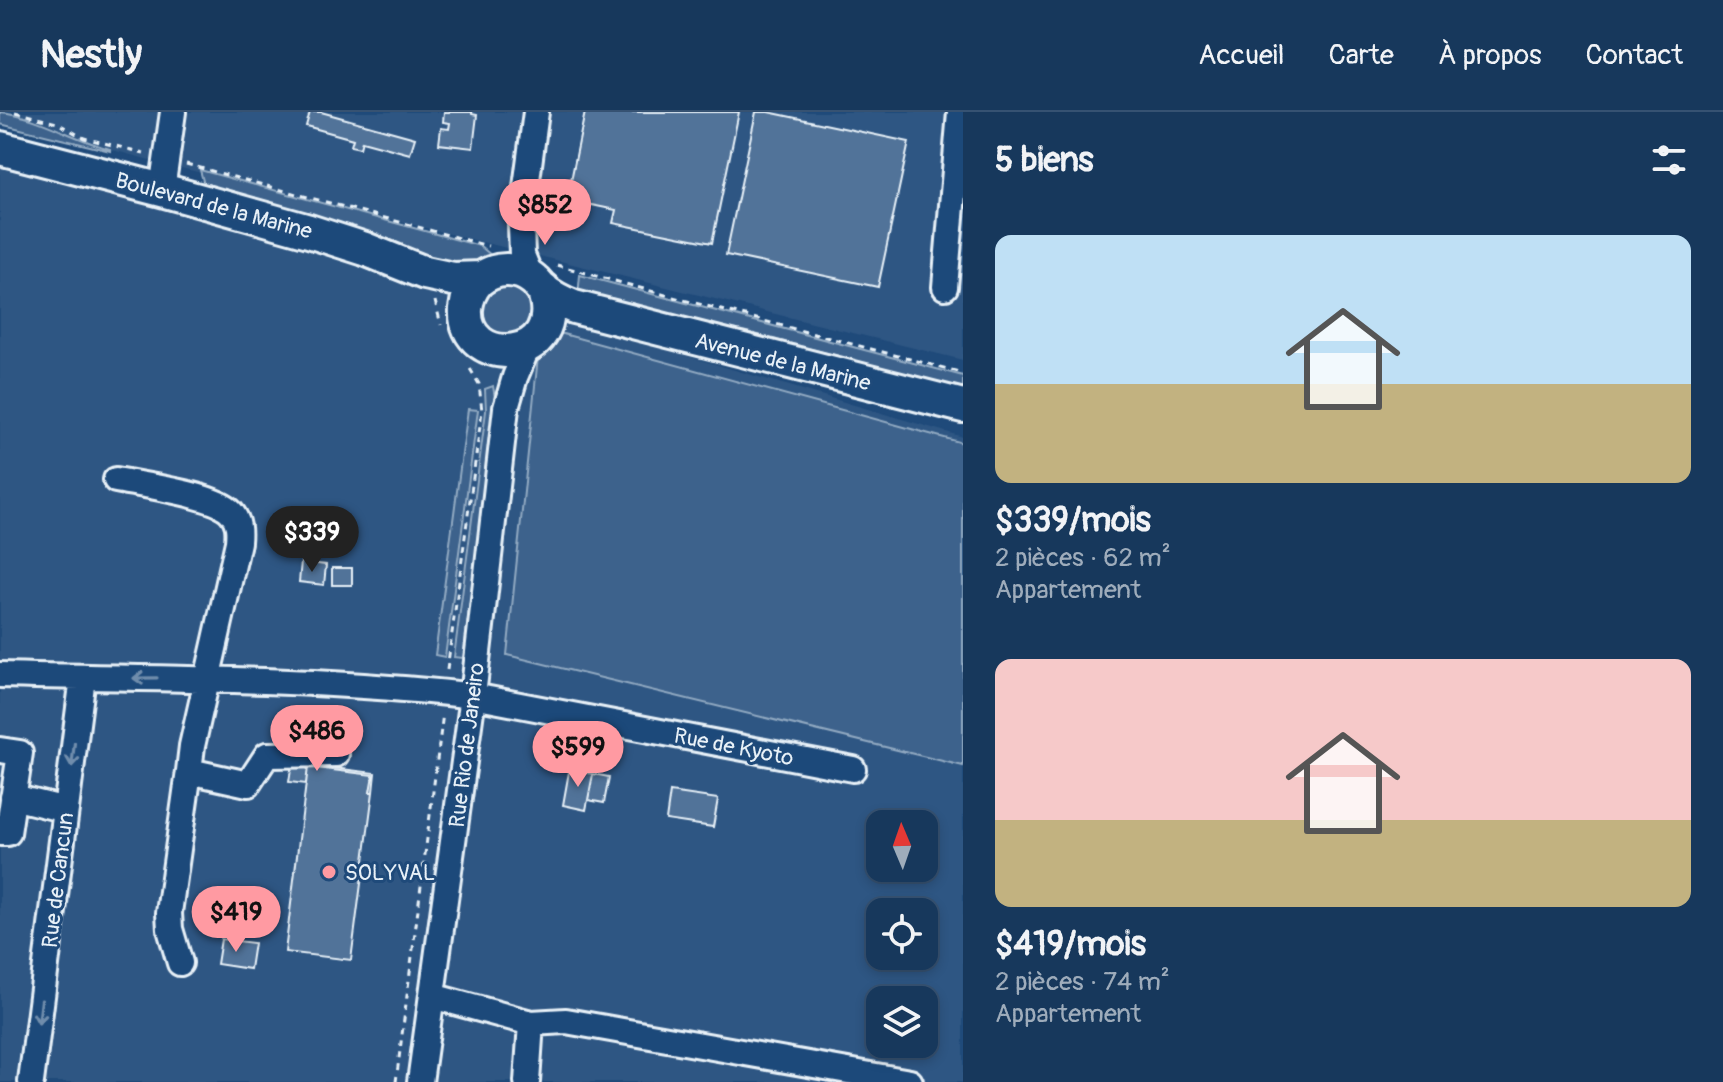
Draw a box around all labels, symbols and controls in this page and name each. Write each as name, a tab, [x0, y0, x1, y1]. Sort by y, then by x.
text: Nestly	[40, 31, 142, 79]
text: Accueil	[1198, 38, 1285, 73]
text: Carte	[1329, 38, 1394, 73]
text: À propos	[1438, 38, 1542, 73]
text: Contact	[1586, 38, 1683, 73]
icon: filters	[1647, 138, 1691, 182]
text: 5 biens	[995, 139, 1093, 182]
street label: Boulevard de la Marine	[112, 166, 315, 246]
pin: $852	[498, 179, 592, 247]
text: $852	[517, 189, 573, 221]
icon: home	[1271, 287, 1415, 431]
street label: Avenue de la Marine	[692, 327, 874, 397]
text: $339/mois	[995, 499, 1151, 542]
pin: $339	[265, 506, 359, 574]
text: $339	[284, 516, 340, 548]
text: 2 pièces · 62 m²	[995, 542, 1171, 574]
text: Appartement	[995, 574, 1141, 606]
street label: Rue Rio de Janeiro	[443, 661, 491, 829]
one-way arrow	[132, 670, 159, 686]
pin: $486	[270, 705, 364, 773]
icon: home	[1271, 711, 1415, 855]
text: $486	[288, 715, 346, 747]
pin: $599	[531, 721, 625, 789]
street label: Rue de Kyoto	[672, 722, 796, 772]
text: $599	[551, 731, 605, 763]
one-way arrow	[66, 741, 81, 767]
north arrow	[866, 810, 938, 882]
map controls	[866, 810, 938, 1058]
street label: Rue de Cancun	[36, 811, 80, 949]
place label: SOLYVAL	[345, 859, 435, 887]
marker: SOLYVAL	[320, 863, 338, 881]
pin: $419	[189, 886, 283, 954]
text: $419	[210, 896, 262, 928]
button: locate	[866, 898, 938, 970]
text: $419/mois	[995, 923, 1146, 966]
text: 2 pièces · 74 m²	[995, 966, 1170, 998]
button: layers	[866, 986, 938, 1058]
text: Appartement	[995, 998, 1141, 1030]
one-way arrow	[32, 999, 47, 1025]

